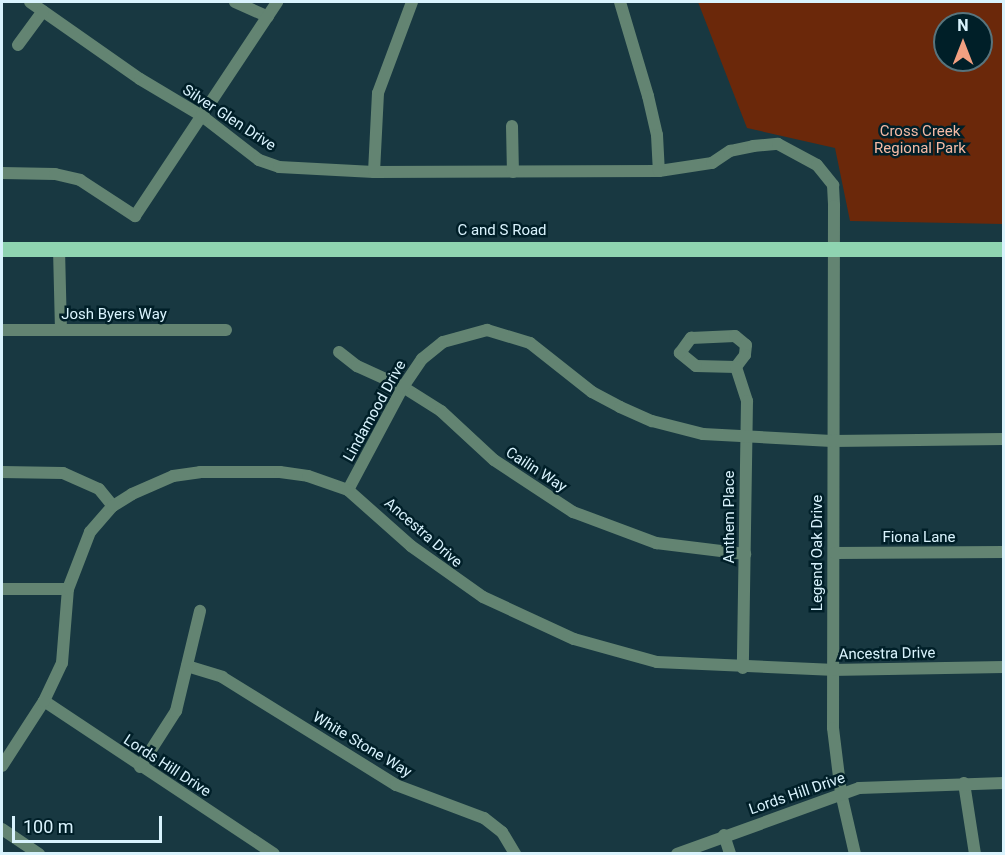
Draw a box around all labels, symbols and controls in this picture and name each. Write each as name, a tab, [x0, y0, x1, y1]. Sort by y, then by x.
north arrow	[933, 12, 993, 72]
text: N	[957, 16, 969, 35]
street label: Silver Glen Drive	[179, 81, 279, 155]
park label: Cross Creek Regional Park	[874, 122, 966, 157]
street label: C and S Road	[457, 222, 547, 240]
street label: Josh Byers Way	[61, 306, 167, 324]
street label: Lindamood Drive	[340, 357, 410, 465]
street label: Cailin Way	[502, 444, 570, 496]
street label: Anthem Place	[721, 470, 739, 564]
street label: Ancestra Drive	[381, 494, 465, 572]
street label: Legend Oak Drive	[809, 495, 827, 611]
street label: Fiona Lane	[882, 529, 956, 547]
street label: Ancestra Drive	[838, 644, 936, 664]
street label: White Stone Way	[309, 708, 415, 782]
street label: Lords Hill Drive	[120, 731, 214, 801]
street label: Lords Hill Drive	[747, 769, 847, 819]
scale bar	[15, 804, 165, 842]
text: 100 m	[23, 816, 74, 837]

